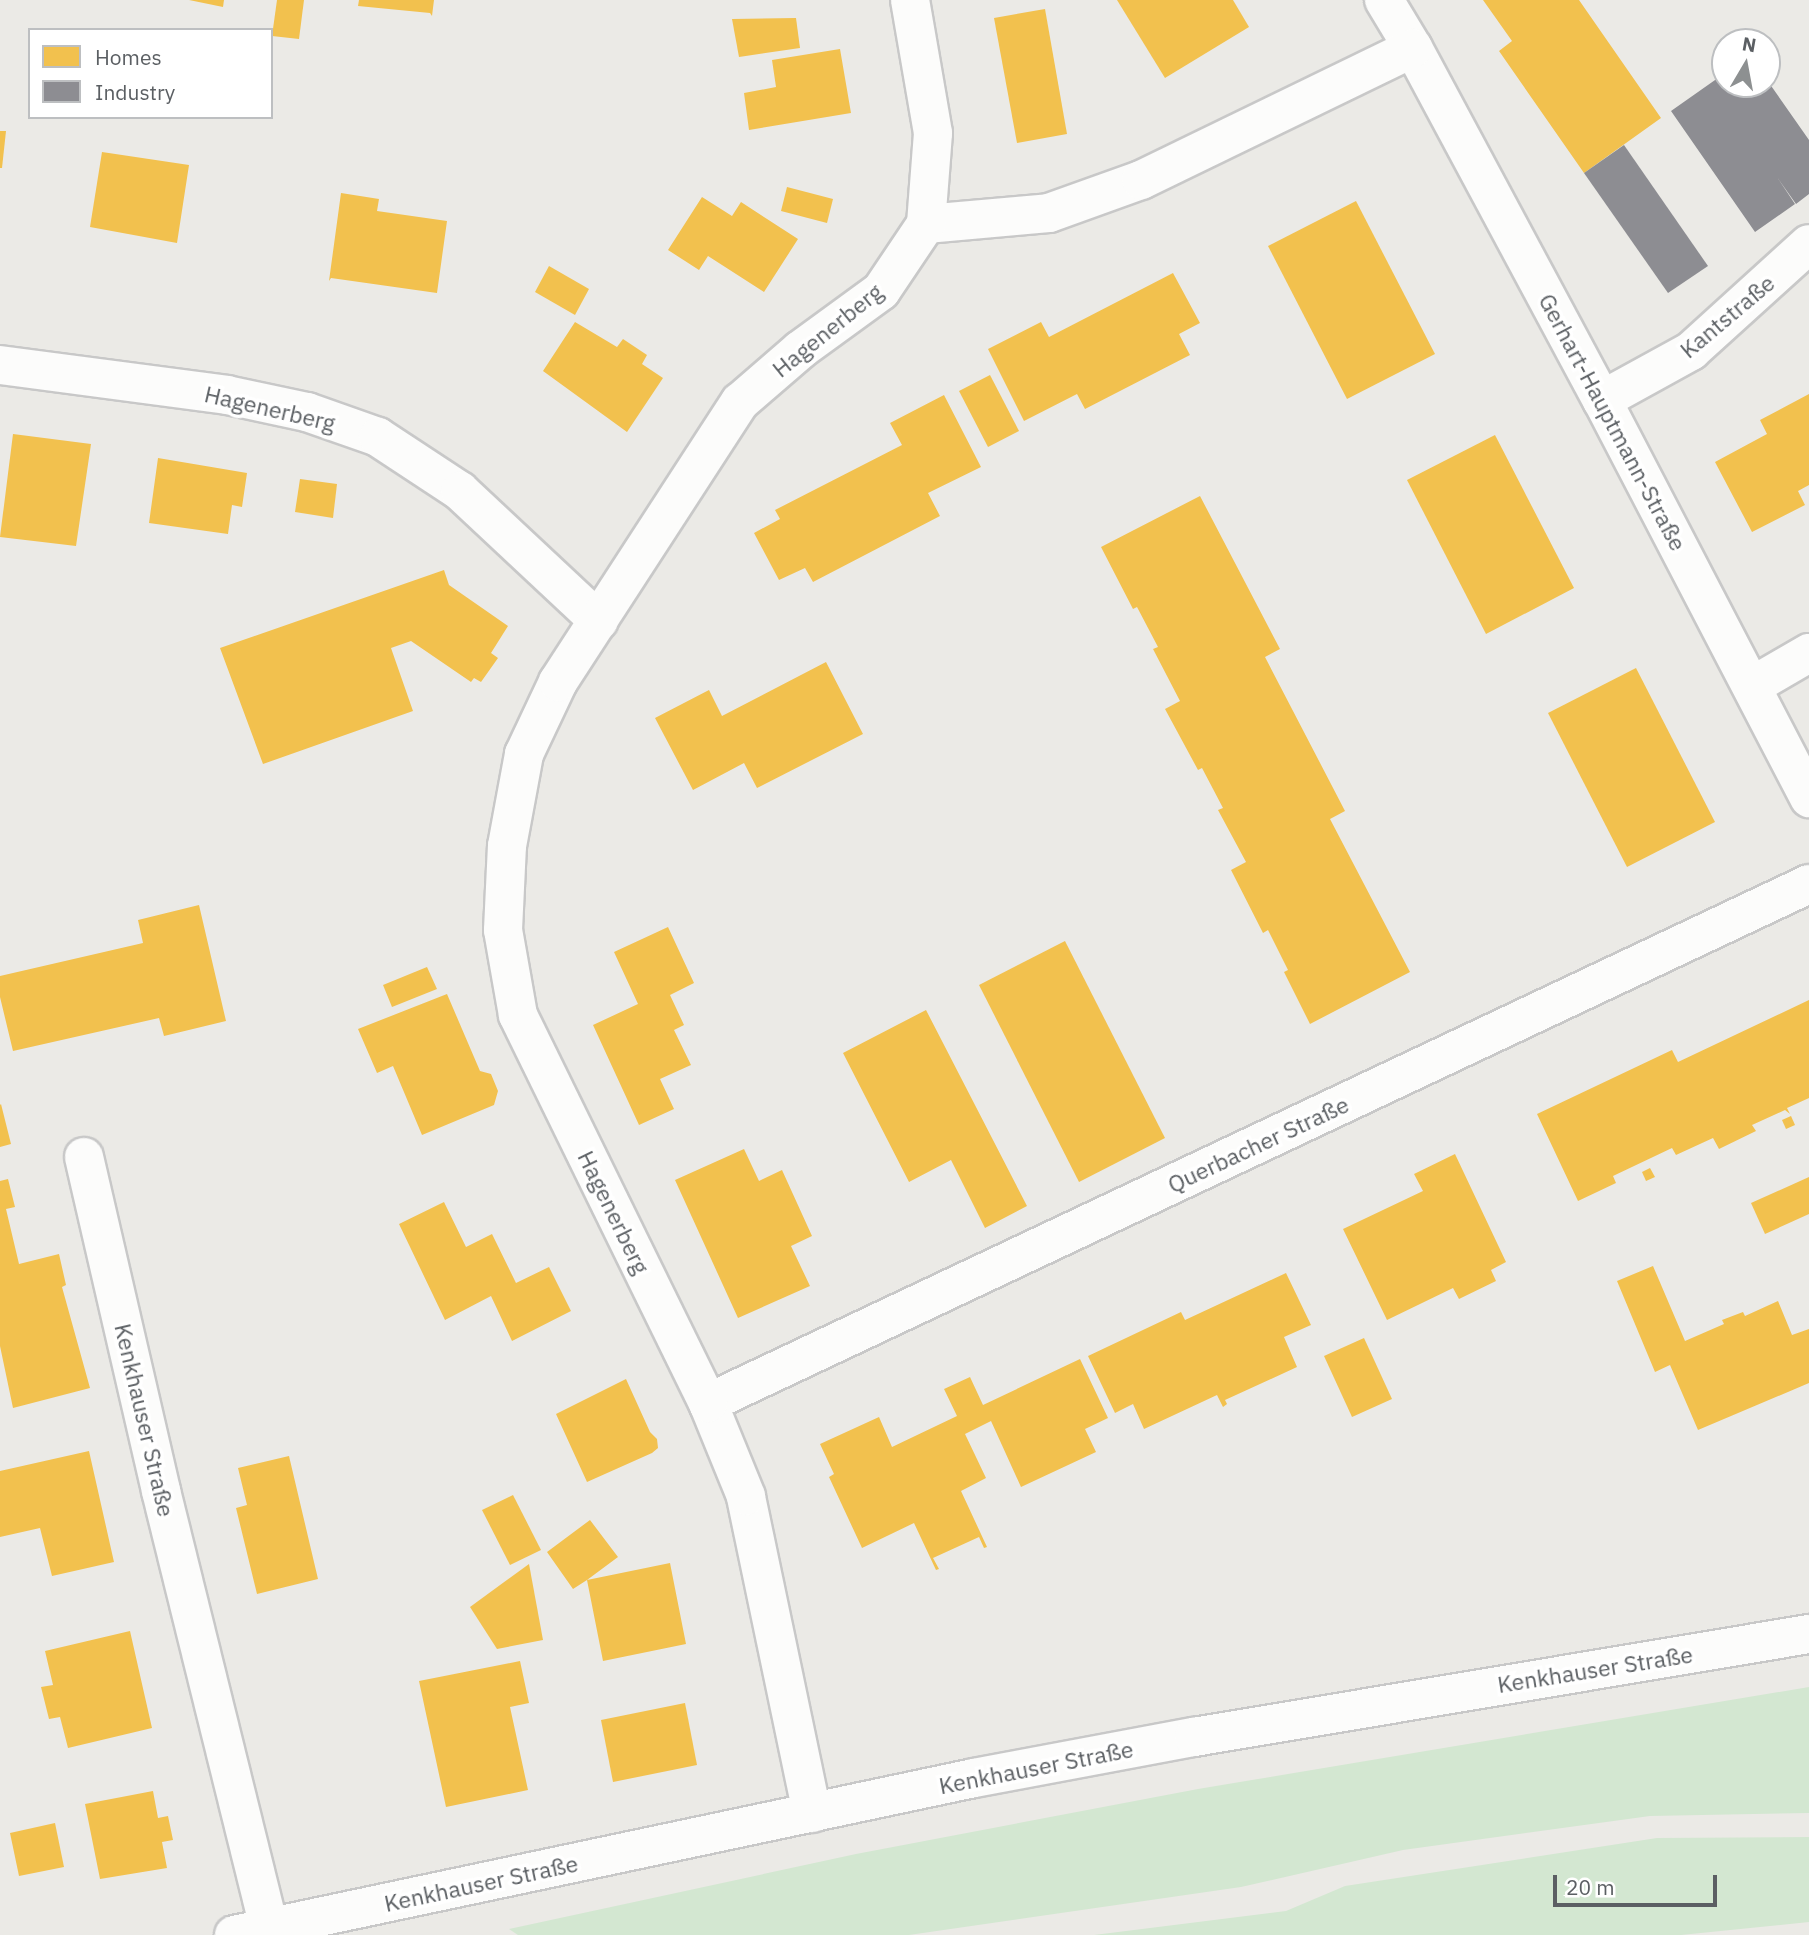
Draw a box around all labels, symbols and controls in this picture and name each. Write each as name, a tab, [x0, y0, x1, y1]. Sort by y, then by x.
legend	[28, 28, 273, 119]
north arrow	[1711, 28, 1781, 98]
text: N	[1740, 31, 1758, 57]
text: Homes	[95, 43, 162, 71]
text: Industry	[95, 78, 175, 106]
street label: Kantstraße	[1674, 269, 1780, 363]
street label: Hagenerberg	[767, 277, 887, 383]
street label: Gerhart-Hauptmann-Straße	[1533, 289, 1693, 555]
street label: Hagenerberg	[202, 380, 338, 436]
street label: Querbacher Straße	[1163, 1090, 1353, 1198]
street label: Hagenerberg	[572, 1146, 656, 1278]
street label: Kenkhauser Straße	[109, 1321, 181, 1519]
street label: Kenkhauser Straße	[1495, 1640, 1695, 1698]
street label: Kenkhauser Straße	[937, 1735, 1135, 1799]
street label: Kenkhauser Straße	[382, 1849, 580, 1917]
scale bar	[1557, 1862, 1722, 1906]
text: 20 m	[1566, 1873, 1615, 1901]

